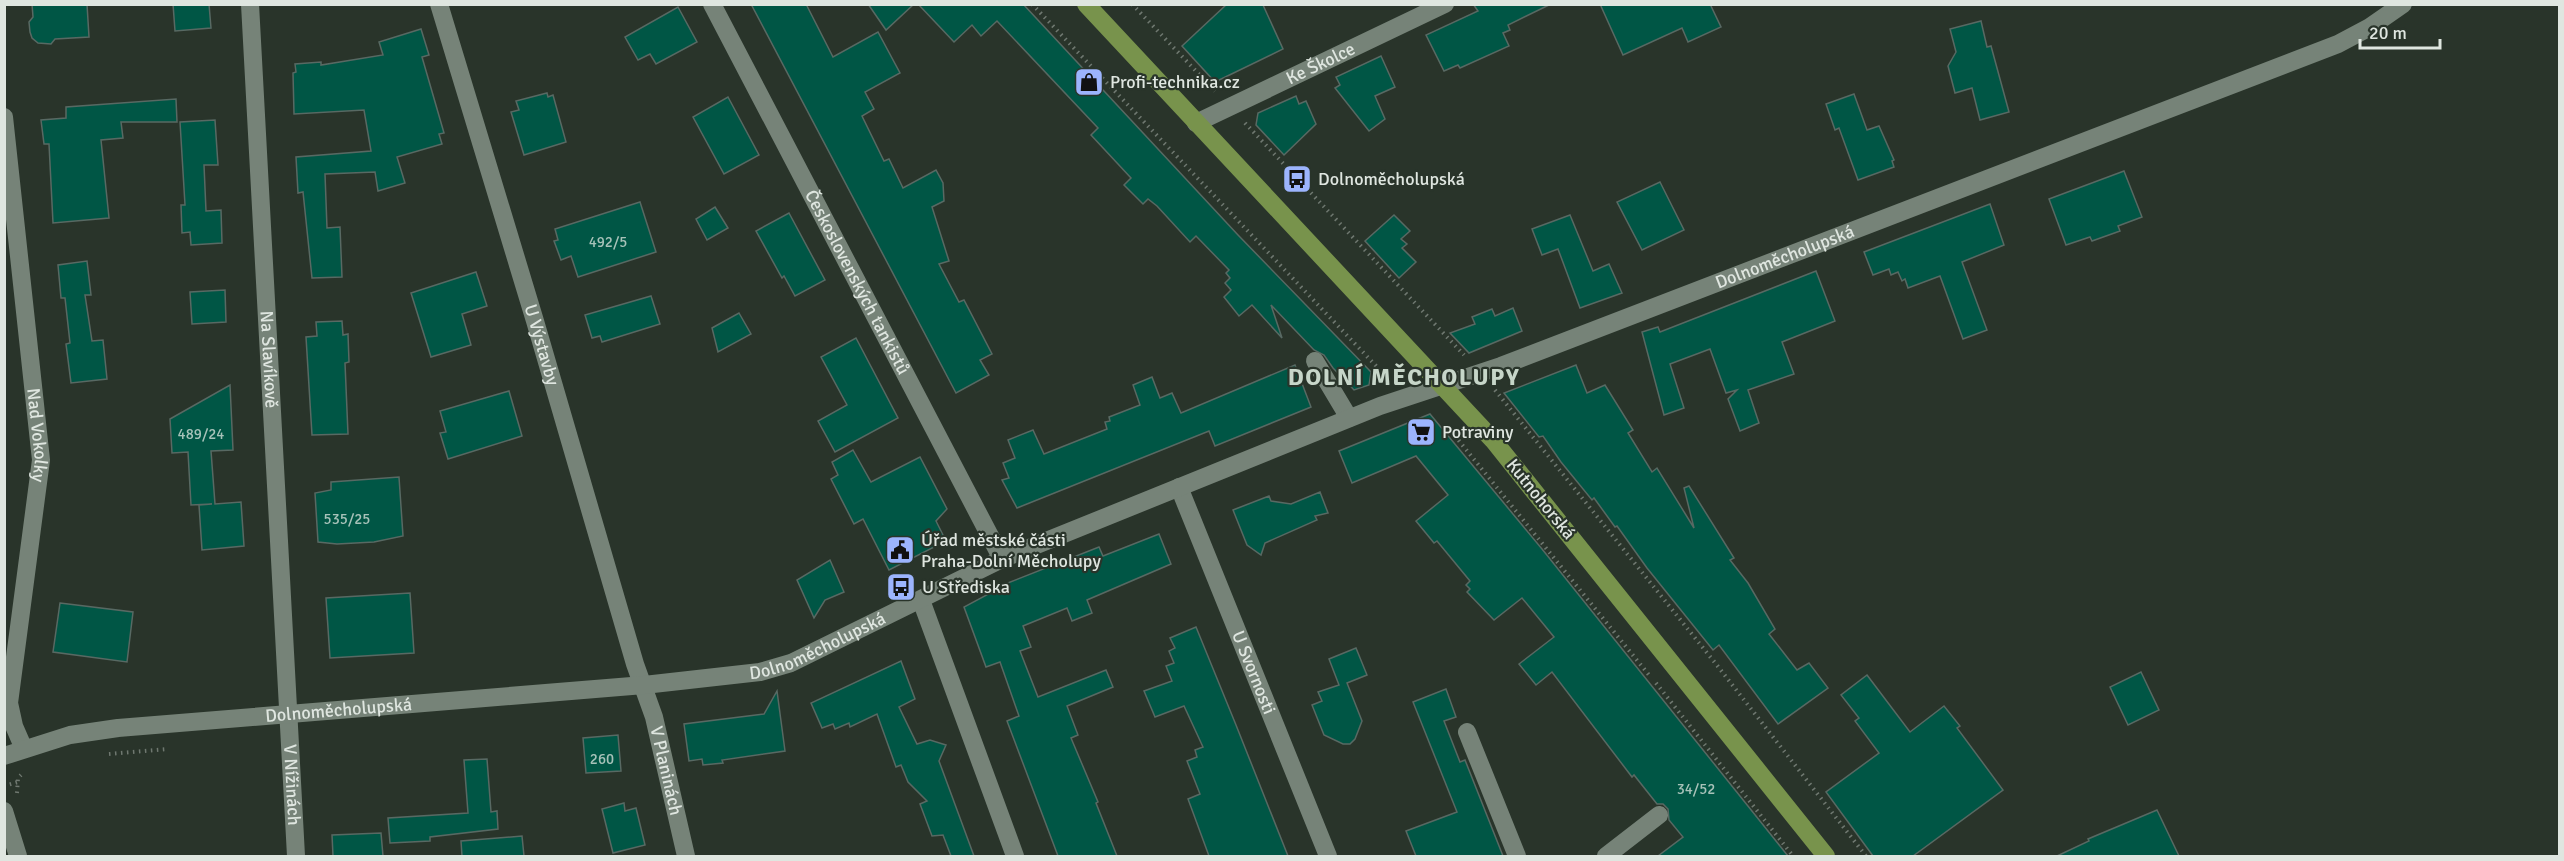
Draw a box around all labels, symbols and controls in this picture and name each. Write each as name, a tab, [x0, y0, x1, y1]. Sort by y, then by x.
scale bar	[2360, 12, 2440, 50]
text: 20 m	[2369, 22, 2407, 44]
street label: Ke Školce	[1282, 38, 1359, 89]
shop icon: Profi-technika.cz	[1073, 66, 1105, 98]
place label: Profi-technika.cz	[1110, 71, 1240, 93]
bus stop icon: Dolnoměcholupská	[1281, 163, 1313, 195]
place label: Dolnoměcholupská	[1318, 168, 1465, 190]
street label: Československých tankistů	[800, 186, 915, 378]
street label: Dolnoměcholupská	[1712, 220, 1857, 294]
house number: 492/5	[589, 233, 627, 251]
street label: U Výstavby	[520, 302, 564, 389]
street label: Na Slavíkově	[256, 310, 283, 409]
district label: DOLNÍ MĚCHOLUPY	[1288, 362, 1520, 392]
street label: Nad Vokolky	[22, 387, 52, 484]
supermarket icon: Potraviny	[1405, 416, 1437, 448]
place label: Potraviny	[1442, 421, 1514, 443]
house number: 489/24	[178, 425, 224, 443]
street label: Kutnohorská	[1502, 454, 1580, 544]
house number: 535/25	[324, 510, 370, 528]
place label: Úřad městské části Praha-Dolní Měcholupy	[921, 529, 1101, 572]
public building icon: Úřad městské části Praha-Dolní Měcholupy	[884, 534, 916, 566]
bus stop icon: U Střediska	[885, 571, 917, 603]
place label: U Střediska	[922, 576, 1010, 598]
street label: Dolnoměcholupská	[748, 607, 889, 684]
street label: U Svornosti	[1227, 628, 1281, 717]
street label: Dolnoměcholupská	[264, 693, 413, 727]
street label: V Planinách	[645, 724, 687, 818]
street label: V Nížinách	[279, 744, 305, 826]
house number: 260	[590, 750, 614, 768]
house number: 34/52	[1677, 780, 1715, 798]

